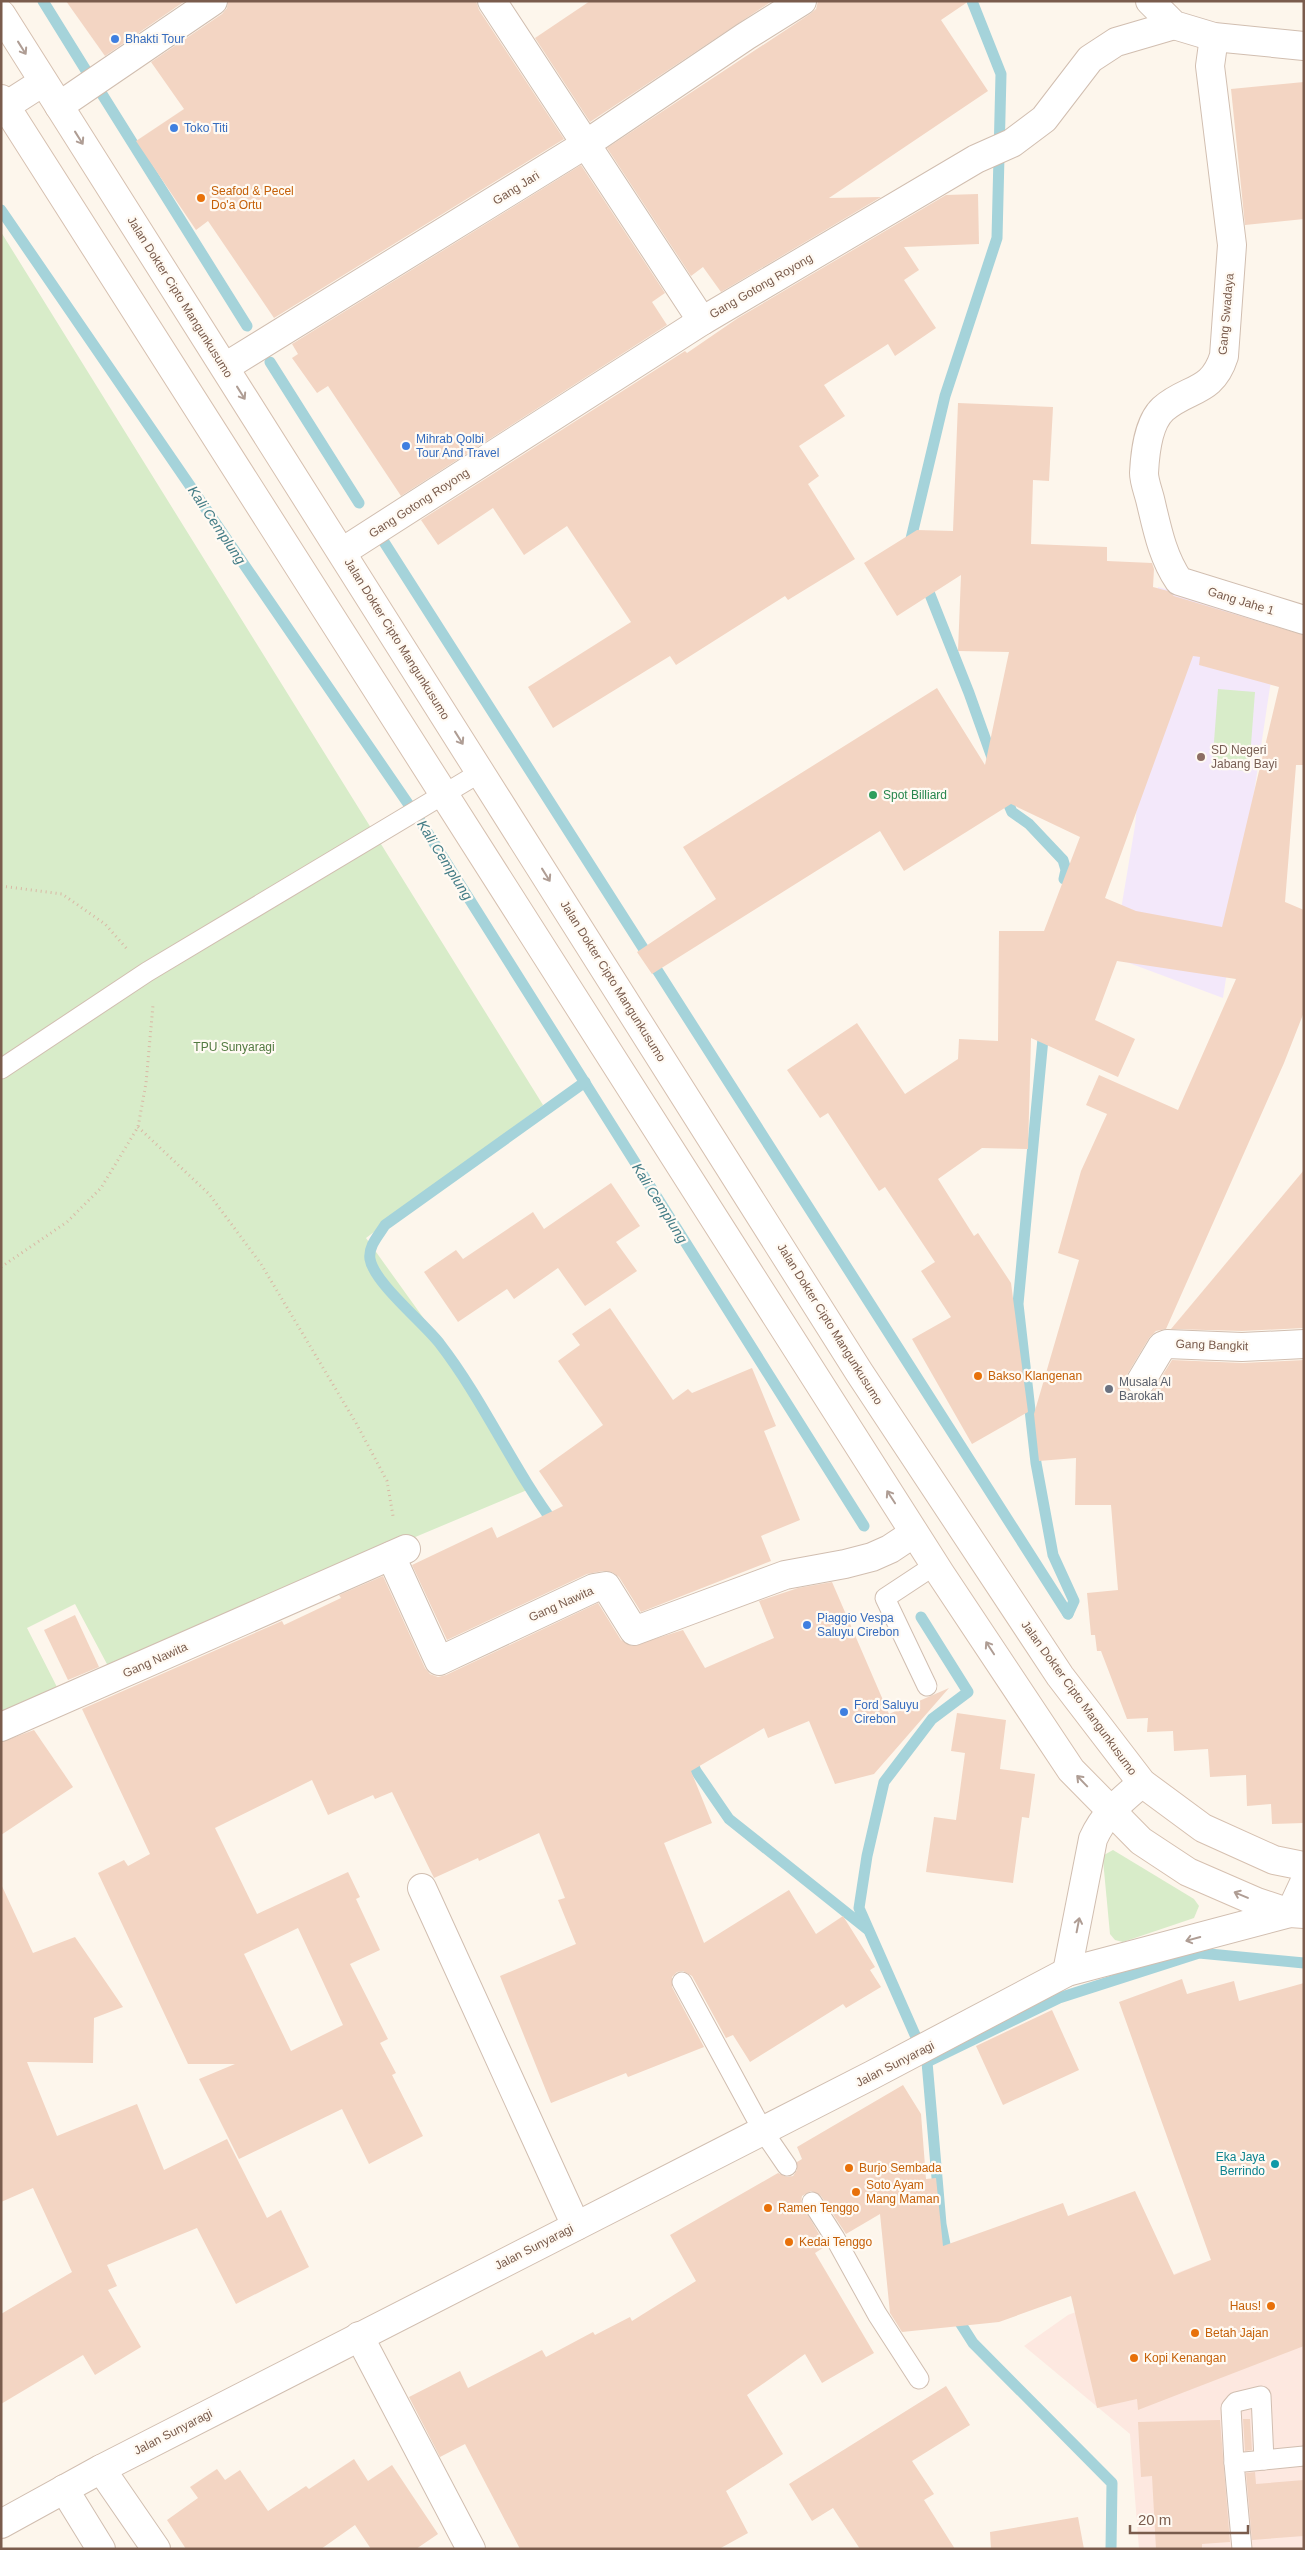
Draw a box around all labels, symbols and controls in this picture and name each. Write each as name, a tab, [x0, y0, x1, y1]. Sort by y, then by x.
place label: Bhakti Tour	[125, 32, 185, 46]
marker: Bhakti Tour	[109, 33, 121, 45]
one-way arrow	[18, 40, 28, 54]
place label: Toko Titi	[184, 121, 228, 135]
marker: Toko Titi	[168, 122, 180, 134]
one-way arrow	[75, 130, 85, 144]
street label: Gang Jari	[490, 168, 542, 208]
place label: Seafod & Pecel Do'a Ortu	[211, 184, 294, 212]
marker: Seafod & Pecel Do'a Ortu	[195, 192, 207, 204]
street label: Jalan Dokter Cipto Mangunkusumo	[124, 214, 236, 380]
street label: Gang Gotong Royong	[707, 251, 815, 321]
street label: Gang Swadaya	[1215, 272, 1237, 355]
one-way arrow	[237, 386, 247, 400]
place label: Mihrab Qolbi Tour And Travel	[416, 432, 499, 460]
marker: Mihrab Qolbi Tour And Travel	[400, 440, 412, 452]
street label: Gang Gotong Royong	[366, 465, 472, 541]
water label: Kali Cemplung	[185, 483, 249, 567]
street label: Jalan Dokter Cipto Mangunkusumo	[341, 556, 453, 722]
street label: Gang Jahe 1	[1206, 584, 1276, 618]
one-way arrow	[454, 730, 464, 744]
place label: SD Negeri Jabang Bayi	[1211, 743, 1277, 771]
marker: SD Negeri Jabang Bayi	[1195, 751, 1207, 763]
place label: Spot Billiard	[883, 788, 947, 802]
marker: Spot Billiard	[867, 789, 879, 801]
water label: Kali Cemplung	[414, 817, 476, 903]
one-way arrow	[540, 868, 551, 882]
street label: Jalan Dokter Cipto Mangunkusumo	[557, 898, 669, 1064]
park label: TPU Sunyaragi	[193, 1040, 275, 1054]
water label: Kali Cemplung	[629, 1160, 691, 1246]
street label: Jalan Dokter Cipto Mangunkusumo	[774, 1241, 886, 1407]
street label: Gang Bangkit	[1175, 1337, 1249, 1353]
place label: Bakso Klangenan	[988, 1369, 1082, 1383]
marker: Bakso Klangenan	[972, 1370, 984, 1382]
place label: Musala Al Barokah	[1119, 1375, 1171, 1403]
marker: Musala Al Barokah	[1103, 1383, 1115, 1395]
one-way arrow	[886, 1491, 896, 1505]
street label: Gang Nawita	[526, 1583, 596, 1625]
place label: Piaggio Vespa Saluyu Cirebon	[817, 1611, 899, 1639]
street label: Jalan Dokter Cipto Mangunkusumo	[1018, 1618, 1140, 1778]
marker: Piaggio Vespa Saluyu Cirebon	[801, 1619, 813, 1631]
street label: Gang Nawita	[120, 1639, 190, 1681]
one-way arrow	[985, 1641, 995, 1655]
place label: Ford Saluyu Cirebon	[854, 1698, 919, 1726]
marker: Ford Saluyu Cirebon	[838, 1706, 850, 1718]
one-way arrow	[1076, 1775, 1088, 1788]
one-way arrow	[1234, 1890, 1249, 1900]
one-way arrow	[1073, 1917, 1083, 1933]
one-way arrow	[1185, 1934, 1201, 1944]
street label: Jalan Sunyaragi	[853, 2038, 937, 2090]
place label: Eka Jaya Berrindo	[1216, 2150, 1265, 2178]
marker: Eka Jaya Berrindo	[1269, 2158, 1281, 2170]
place label: Burjo Sembada	[859, 2161, 942, 2175]
marker: Burjo Sembada	[843, 2162, 855, 2174]
place label: Soto Ayam Mang Maman	[866, 2178, 939, 2206]
marker: Soto Ayam Mang Maman	[850, 2186, 862, 2198]
place label: Ramen Tenggo	[778, 2201, 859, 2215]
marker: Ramen Tenggo	[762, 2202, 774, 2214]
street label: Jalan Sunyaragi	[492, 2221, 576, 2273]
place label: Kedai Tenggo	[799, 2235, 873, 2249]
marker: Kedai Tenggo	[783, 2236, 795, 2248]
place label: Haus!	[1230, 2299, 1261, 2313]
marker: Haus!	[1265, 2300, 1277, 2312]
place label: Betah Jajan	[1205, 2326, 1268, 2340]
marker: Betah Jajan	[1189, 2327, 1201, 2339]
place label: Kopi Kenangan	[1144, 2351, 1226, 2365]
marker: Kopi Kenangan	[1128, 2352, 1140, 2364]
street label: Jalan Sunyaragi	[131, 2406, 215, 2458]
scale bar	[1130, 2502, 1248, 2534]
text: 20 m	[1138, 2511, 1171, 2528]

